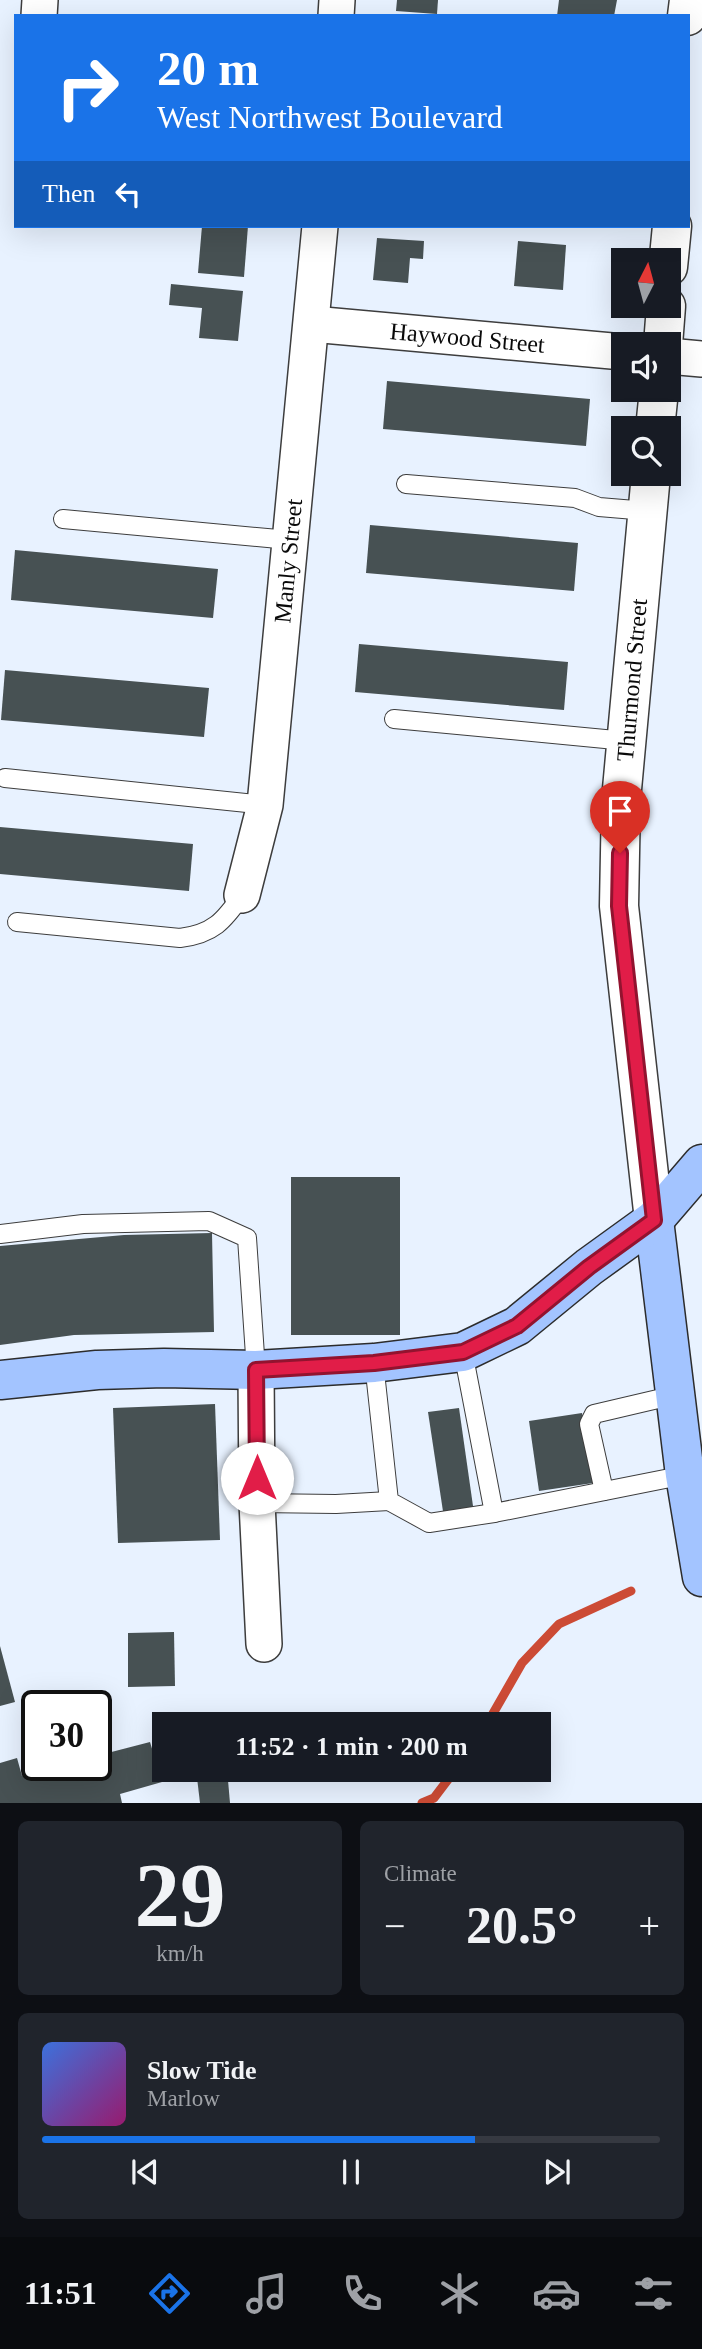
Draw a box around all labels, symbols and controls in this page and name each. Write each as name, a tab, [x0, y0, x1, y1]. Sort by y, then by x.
text: 20 m	[157, 41, 259, 96]
icon: right	[42, 42, 133, 133]
text: West Northwest Boulevard	[157, 99, 503, 135]
icon: left	[109, 175, 147, 213]
text: Then	[42, 179, 95, 208]
north arrow	[611, 248, 681, 318]
map controls	[611, 248, 681, 486]
street label: Haywood Street	[389, 318, 546, 358]
button: sound	[611, 332, 681, 402]
button: search	[611, 416, 681, 486]
street label: Manly Street	[269, 497, 307, 624]
street label: Thurmond Street	[612, 597, 652, 762]
pin	[590, 781, 650, 853]
icon: arrive	[601, 792, 639, 830]
position arrow	[220, 1441, 294, 1515]
speed limit sign: 30	[21, 1690, 112, 1781]
text: 11:52 · 1 min · 200 m	[235, 1732, 468, 1761]
text: 29	[135, 1845, 226, 1946]
text: Climate	[384, 1861, 457, 1886]
text: 20.5°	[466, 1897, 578, 1954]
text: −	[384, 1905, 405, 1947]
text: +	[639, 1905, 660, 1947]
text: km/h	[156, 1941, 204, 1966]
text: Slow Tide	[147, 2056, 257, 2085]
text: Marlow	[147, 2086, 220, 2111]
icon: previous	[126, 2153, 164, 2191]
icon: pause	[332, 2153, 370, 2191]
icon: next	[538, 2153, 576, 2191]
icon: directions	[145, 2269, 194, 2318]
icon: music	[242, 2269, 291, 2318]
icon: phone	[338, 2269, 387, 2318]
icon: climate	[435, 2269, 484, 2318]
icon: car	[532, 2269, 581, 2318]
icon: filters	[629, 2269, 678, 2318]
text: 11:51	[24, 2275, 97, 2311]

